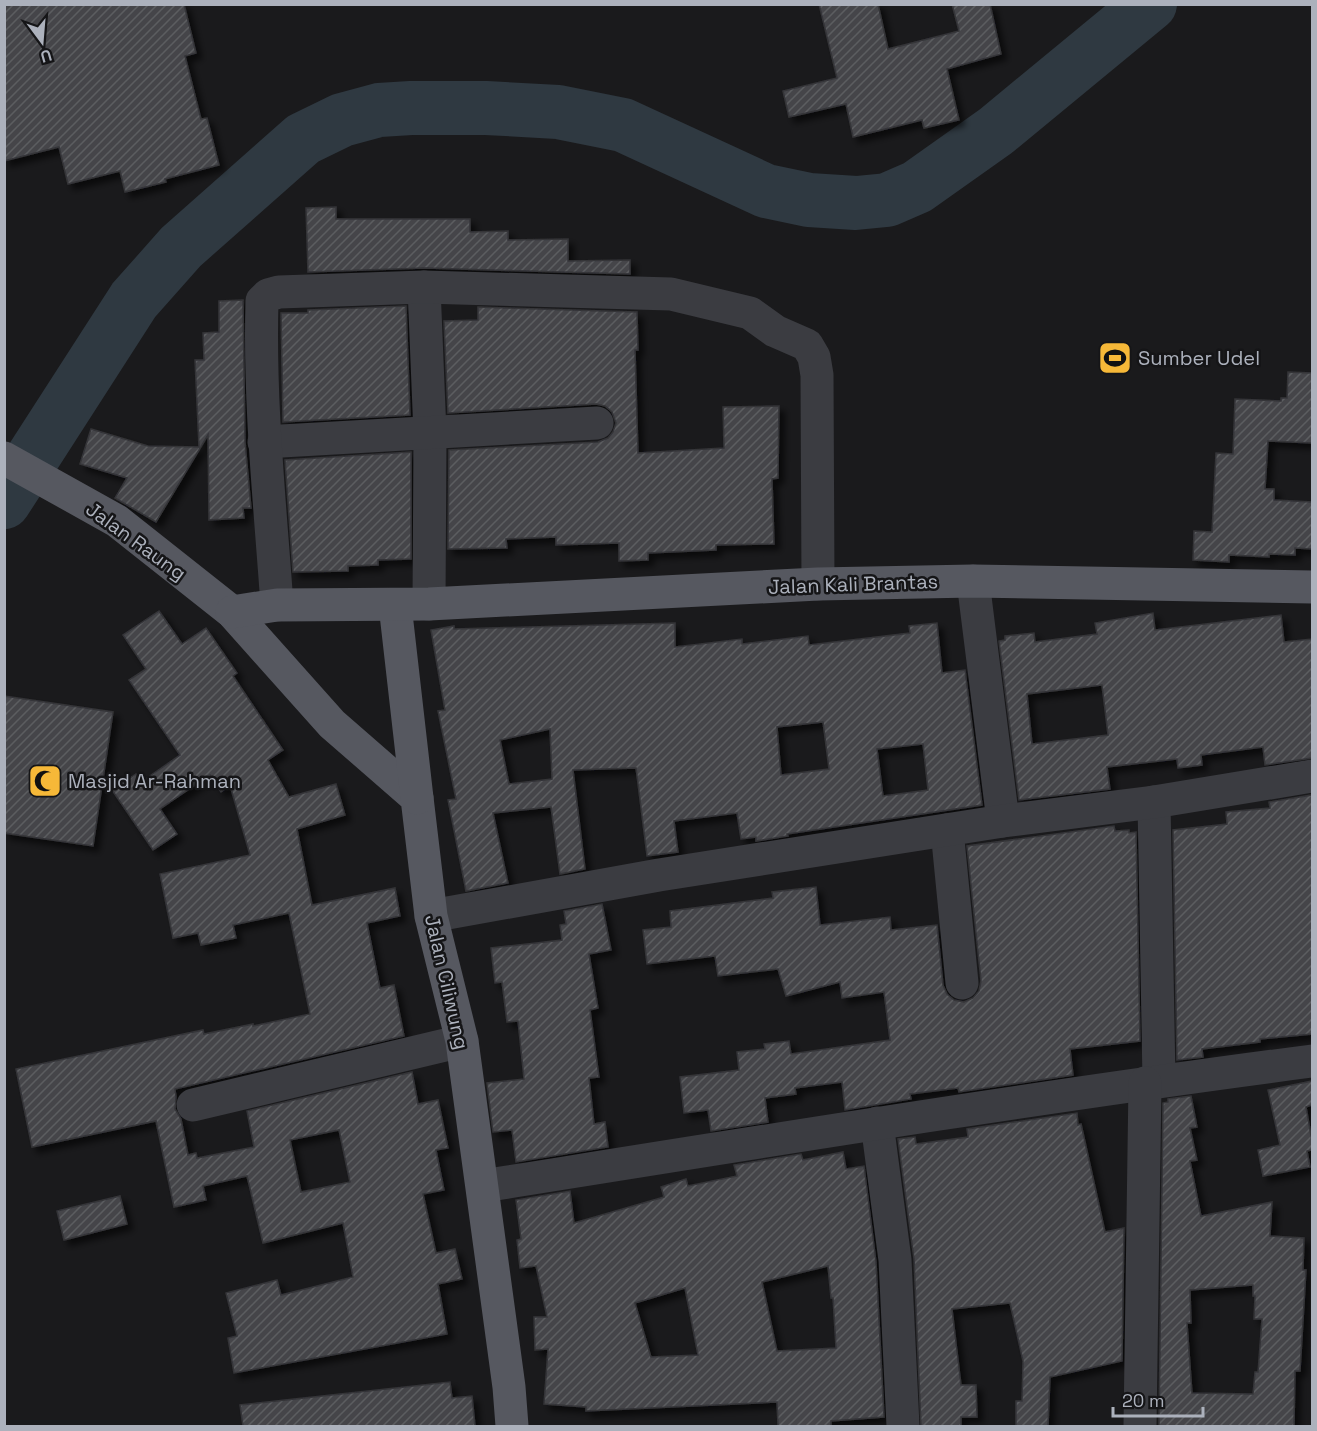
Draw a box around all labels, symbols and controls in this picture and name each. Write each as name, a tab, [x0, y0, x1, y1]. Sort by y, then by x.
north arrow	[12, 12, 72, 72]
text: U	[38, 44, 54, 68]
sports icon: Sumber Udel	[1097, 340, 1133, 376]
place label: Sumber Udel	[1138, 345, 1260, 371]
street label: Jalan Raung	[81, 496, 191, 586]
street label: Jalan Kali Brantas	[767, 568, 939, 600]
mosque icon: Masjid Ar-Rahman	[27, 763, 63, 799]
place label: Masjid Ar-Rahman	[68, 768, 241, 794]
street label: Jalan Ciliwung	[419, 912, 475, 1052]
scale bar	[1113, 1380, 1203, 1418]
text: 20 m	[1122, 1389, 1165, 1412]

